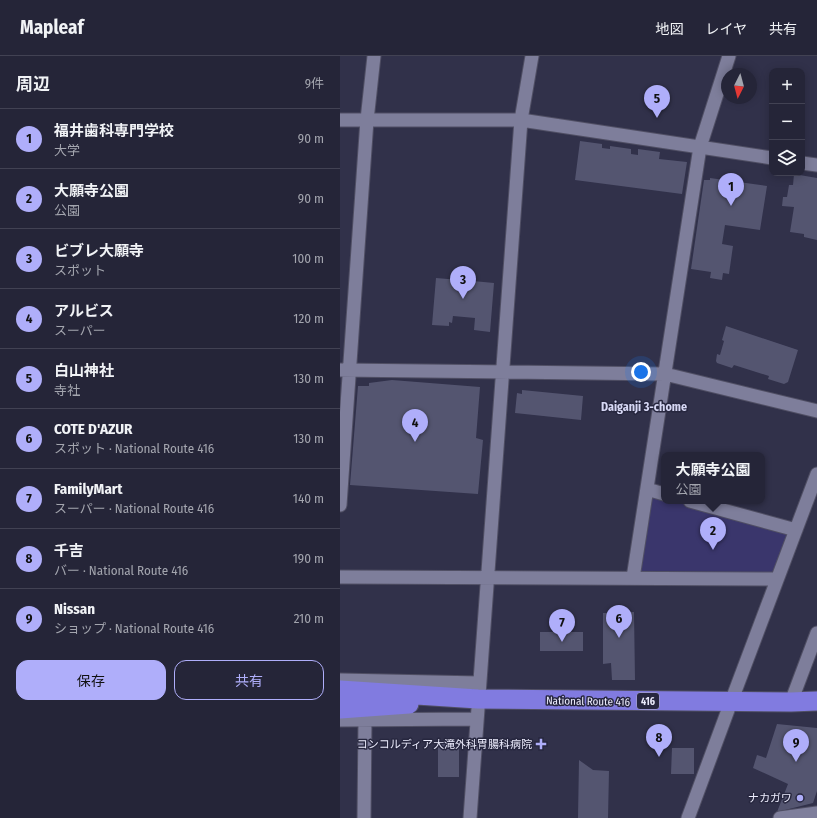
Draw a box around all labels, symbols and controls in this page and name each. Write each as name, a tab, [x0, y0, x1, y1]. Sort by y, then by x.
text: Mapleaf	[20, 16, 84, 39]
text: 地図	[655, 21, 683, 38]
text: レイヤ	[705, 21, 747, 38]
text: 共有	[769, 21, 797, 38]
north arrow	[721, 68, 757, 104]
map controls	[769, 68, 805, 176]
button: +	[769, 68, 805, 104]
text: 周辺	[16, 74, 50, 95]
text: 9件	[305, 76, 324, 91]
pin: 5	[644, 85, 670, 118]
button: −	[769, 104, 805, 140]
text: 福井歯科専門学校	[54, 122, 174, 140]
text: 1	[26, 131, 32, 146]
text: 90 m	[298, 131, 324, 146]
button: layers	[769, 140, 805, 176]
text: 大学	[54, 143, 80, 158]
pin: 1	[718, 173, 744, 206]
text: 大願寺公園	[54, 182, 129, 200]
text: 2	[26, 191, 32, 206]
text: 90 m	[298, 191, 324, 206]
text: 公園	[54, 203, 80, 218]
text: ビブレ大願寺	[54, 242, 144, 260]
text: 3	[26, 251, 32, 266]
text: 100 m	[292, 251, 324, 266]
text: スポット	[54, 263, 106, 278]
pin: 3	[450, 266, 476, 299]
text: アルビス	[54, 302, 114, 320]
text: 4	[26, 311, 32, 326]
text: 120 m	[293, 311, 324, 326]
text: スーパー	[54, 323, 106, 338]
text: 白山神社	[54, 362, 114, 380]
your location	[631, 362, 651, 382]
text: 5	[26, 371, 32, 386]
text: 130 m	[293, 371, 324, 386]
text: 寺社	[54, 383, 80, 398]
district label: Daiganji 3-chome	[601, 400, 687, 414]
pin: 4	[402, 409, 428, 442]
text: COTE D'AZUR	[54, 420, 133, 438]
text: 6	[26, 431, 32, 446]
text: 130 m	[293, 431, 324, 446]
text: スポット · National Route 416	[54, 441, 214, 456]
popup	[661, 452, 765, 504]
text: 大願寺公園	[675, 461, 751, 479]
text: FamilyMart	[54, 480, 123, 498]
text: 公園	[675, 482, 702, 497]
text: 7	[26, 491, 32, 506]
text: 140 m	[293, 491, 324, 506]
text: スーパー · National Route 416	[54, 501, 214, 516]
pin: 2	[700, 517, 726, 550]
text: 千吉	[54, 542, 84, 560]
text: 8	[26, 551, 32, 566]
text: 190 m	[293, 551, 324, 566]
text: バー · National Route 416	[54, 563, 188, 578]
text: Nissan	[54, 600, 95, 618]
pin: 6	[606, 605, 632, 638]
pin: 7	[549, 609, 575, 642]
text: 9	[26, 611, 32, 626]
text: 210 m	[294, 611, 324, 626]
text: ショップ · National Route 416	[54, 621, 214, 636]
button: 保存	[16, 660, 166, 700]
button: 共有	[174, 660, 324, 700]
road number: 416	[637, 693, 659, 709]
street label: National Route 416	[546, 694, 631, 709]
pin: 8	[646, 724, 672, 757]
pin: 9	[783, 729, 809, 762]
place label: コンコルディア大滝外科胃腸科病院	[357, 738, 532, 751]
marker: コンコルディア大滝外科胃腸科病院	[535, 738, 547, 750]
place label: ナカガワ	[748, 792, 792, 805]
marker: ナカガワ	[795, 793, 805, 803]

